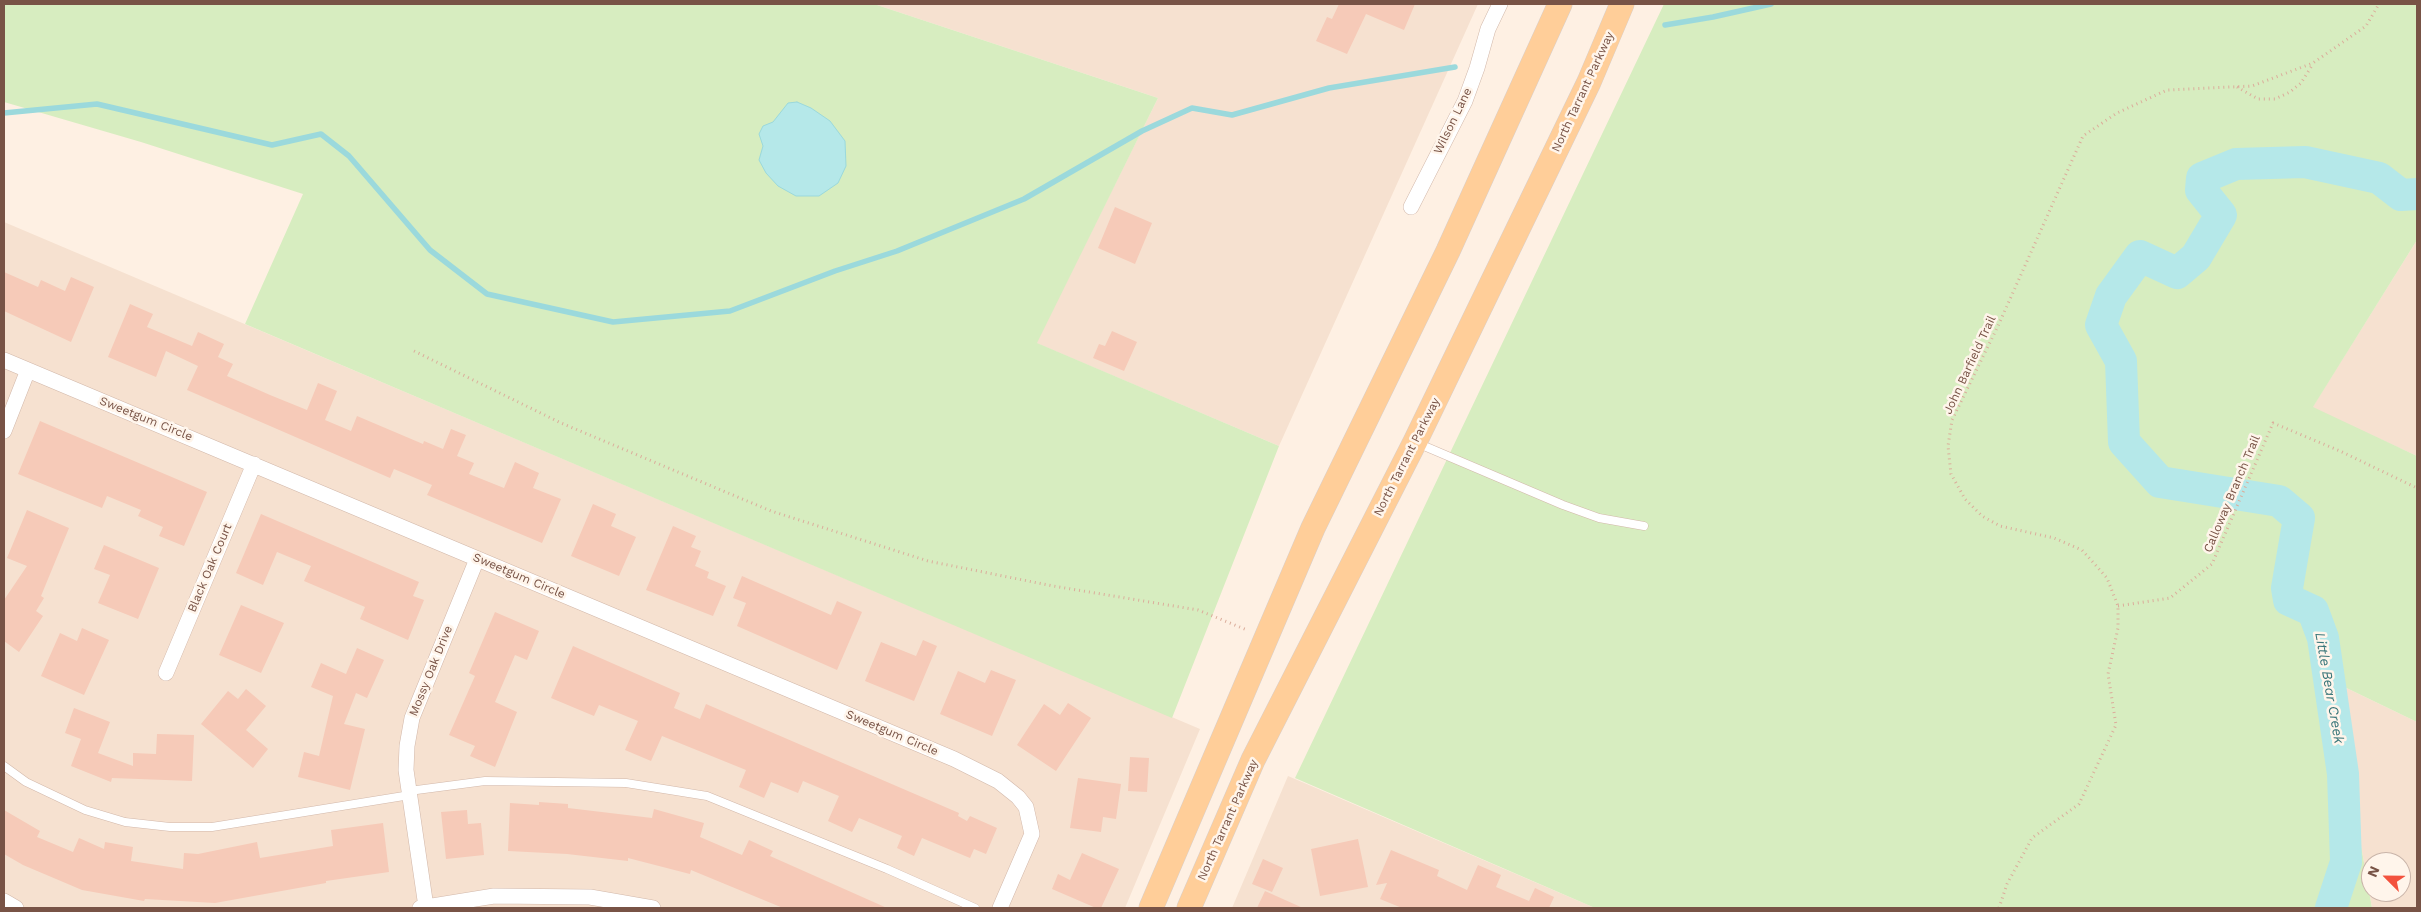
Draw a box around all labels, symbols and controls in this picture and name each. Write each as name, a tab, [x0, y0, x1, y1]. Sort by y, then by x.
street label: North Tarrant Parkway	[1549, 30, 1617, 154]
street label: Wilson Lane	[1431, 86, 1475, 156]
street label: John Barfield Trail	[1941, 313, 1999, 417]
street label: Sweetgum Circle	[97, 394, 195, 444]
street label: North Tarrant Parkway	[1371, 395, 1443, 519]
street label: Calloway Branch Trail	[2201, 433, 2263, 555]
street label: Black Oak Court	[185, 521, 235, 615]
street label: Sweetgum Circle	[471, 550, 567, 602]
street label: Mossy Oak Drive	[406, 624, 456, 718]
water label: Little Bear Creek	[2311, 631, 2347, 745]
street label: Sweetgum Circle	[844, 707, 940, 759]
street label: North Tarrant Parkway	[1195, 757, 1261, 883]
north arrow	[2361, 852, 2411, 902]
text: N	[2364, 864, 2383, 879]

